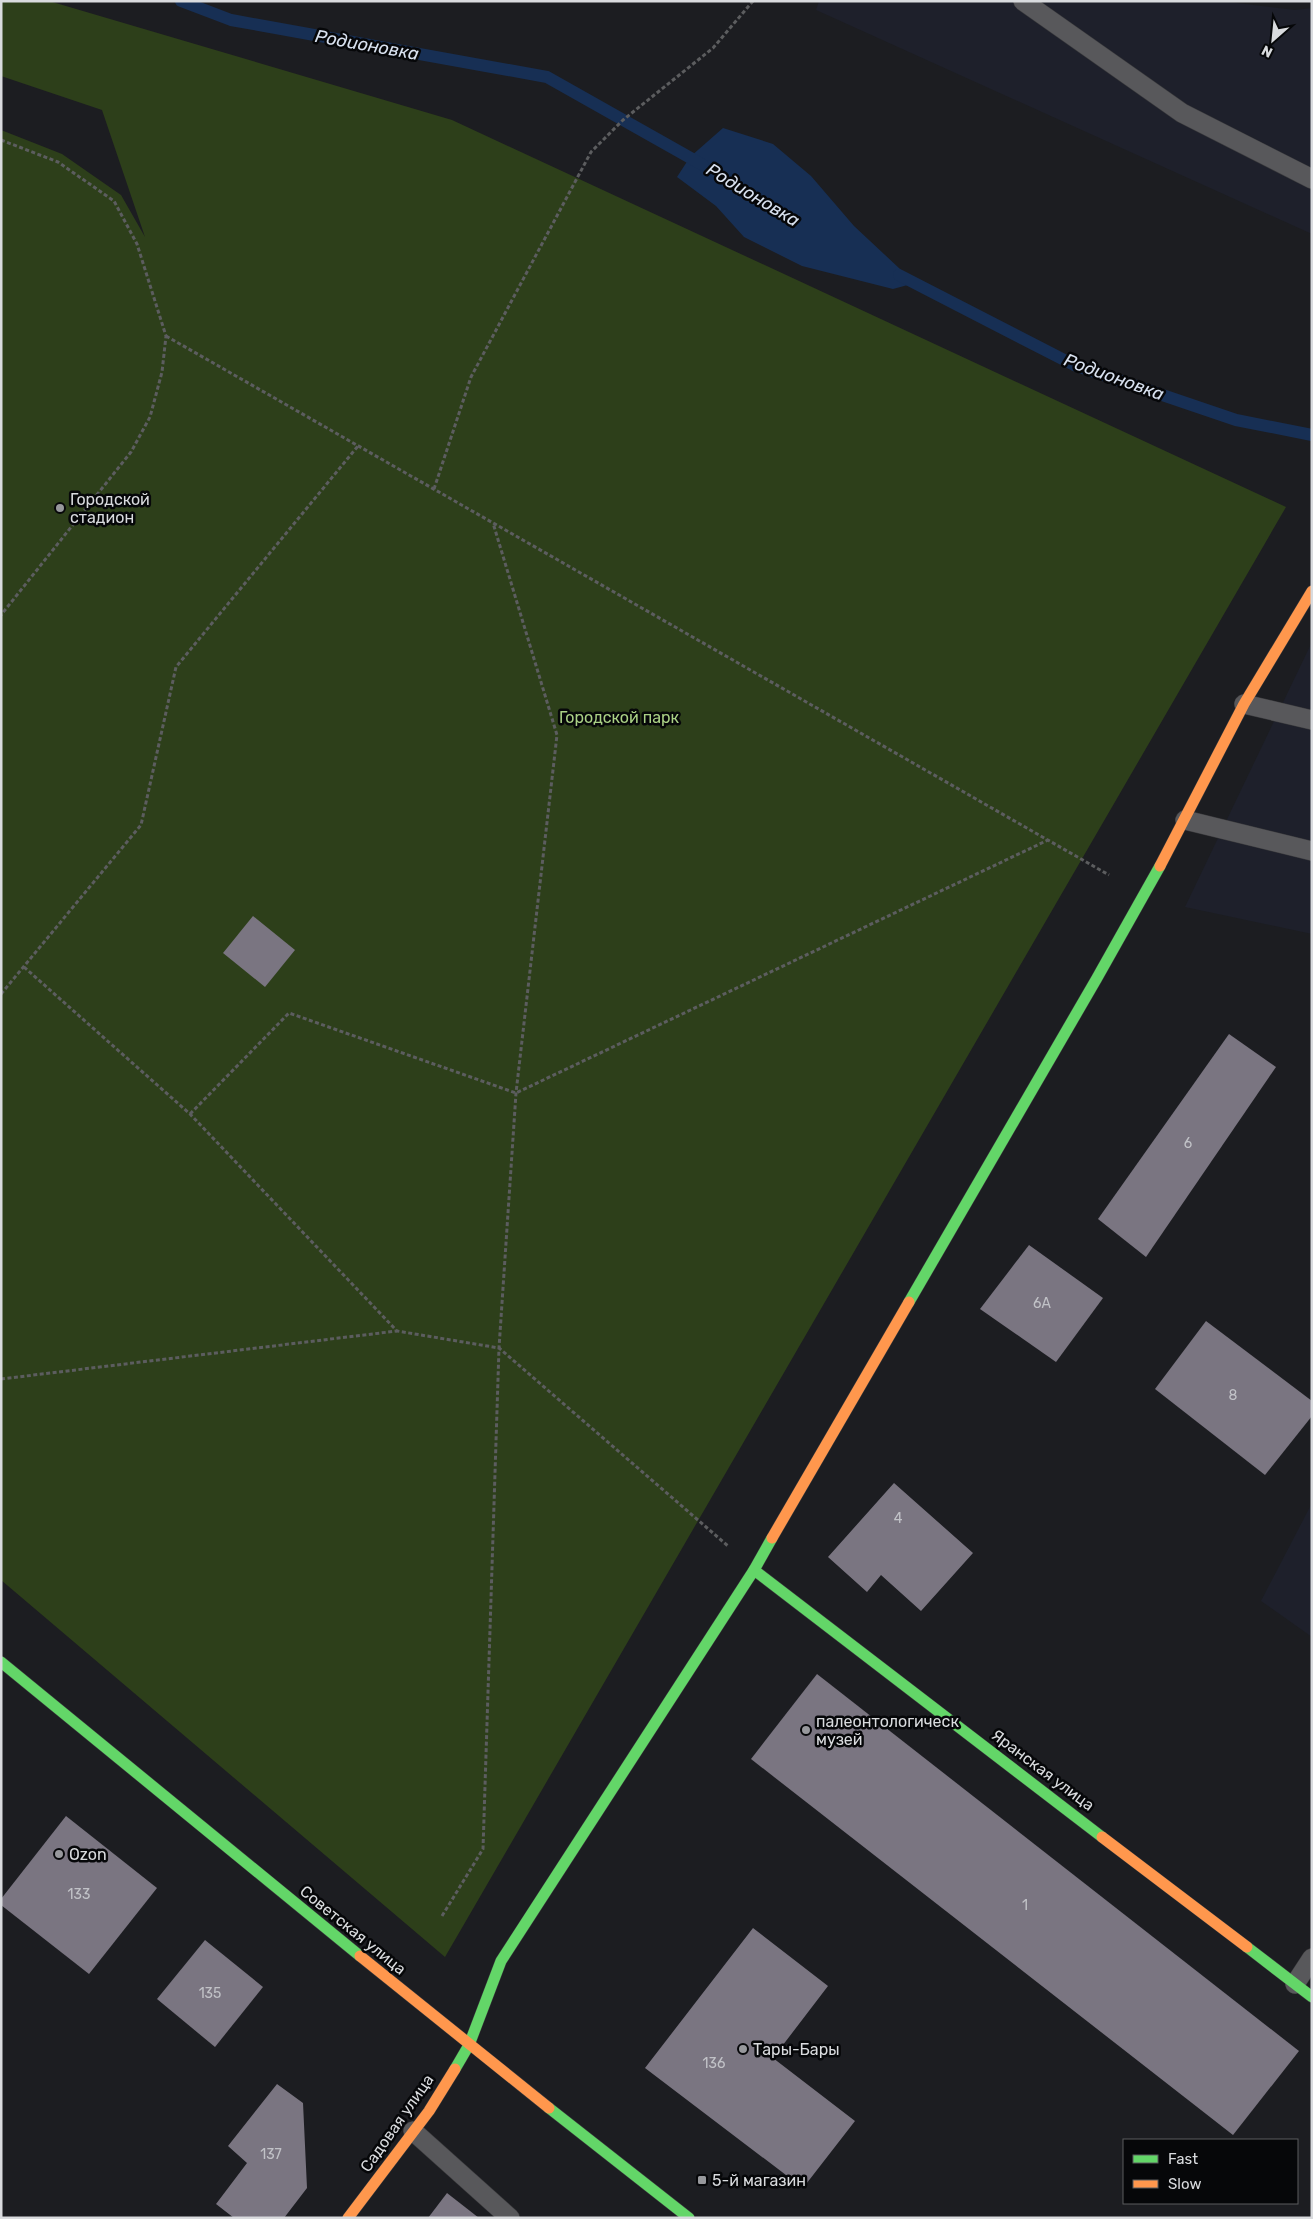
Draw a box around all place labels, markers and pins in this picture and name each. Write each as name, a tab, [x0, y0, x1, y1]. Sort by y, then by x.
place label: Городской стадион	[70, 490, 150, 527]
marker: Городской стадион	[54, 502, 66, 514]
place label: палеонтологическ музей	[816, 1712, 959, 1749]
marker: палеонтологическ музей	[800, 1724, 812, 1736]
place label: Ozon	[69, 1845, 107, 1864]
marker: Ozon	[53, 1848, 65, 1860]
place label: Тары-Бары	[753, 2040, 840, 2059]
marker: Тары-Бары	[737, 2043, 749, 2055]
place label: 5-й магазин	[712, 2171, 806, 2190]
marker: 5-й магазин	[696, 2174, 708, 2186]

